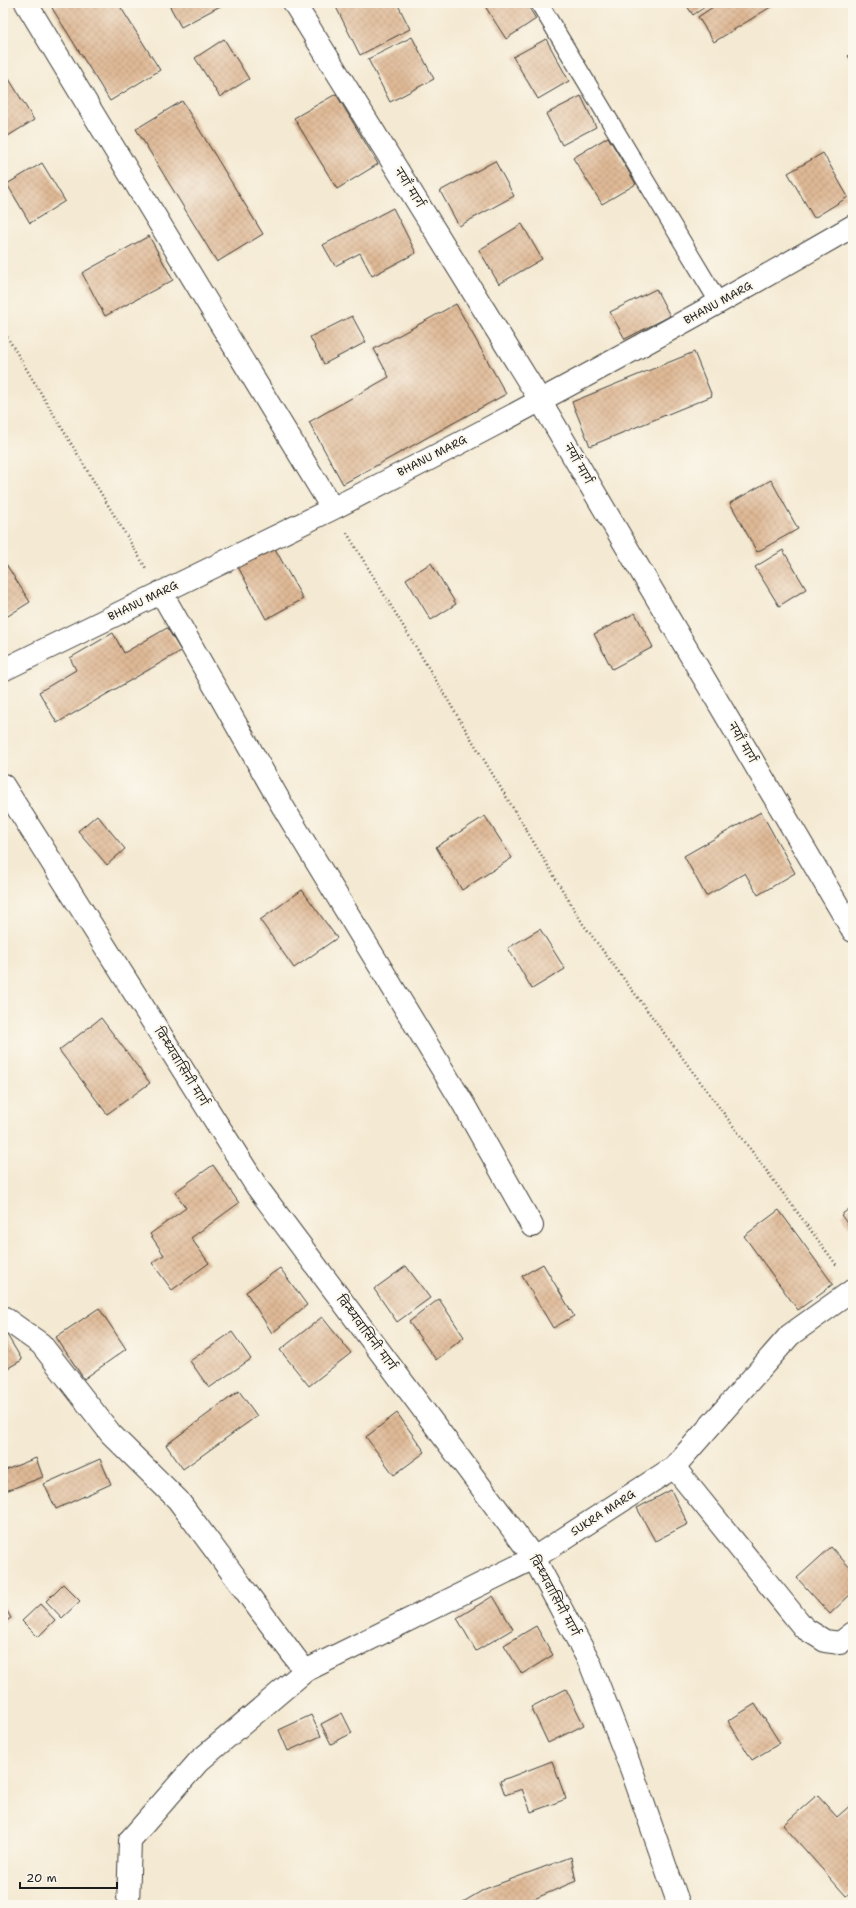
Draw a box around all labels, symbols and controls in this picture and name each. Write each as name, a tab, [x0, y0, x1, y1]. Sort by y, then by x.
street label: नयाँ मार्ग	[390, 163, 430, 212]
street label: BHANU MARG	[681, 278, 756, 328]
street label: BHANU MARG	[395, 432, 470, 480]
street label: नयाँ मार्ग	[560, 439, 599, 488]
street label: BHANU MARG	[105, 577, 181, 624]
street label: नयाँ मार्ग	[724, 718, 763, 767]
street label: विन्ध्यवासिनी मार्ग	[150, 1023, 214, 1110]
street label: विन्ध्यवासिनी मार्ग	[332, 1290, 401, 1374]
street label: SUKRA MARG	[568, 1486, 639, 1539]
street label: विन्ध्यवासिनी मार्ग	[525, 1551, 585, 1640]
scale bar	[20, 1864, 117, 1890]
text: 20 m	[26, 1870, 57, 1886]

